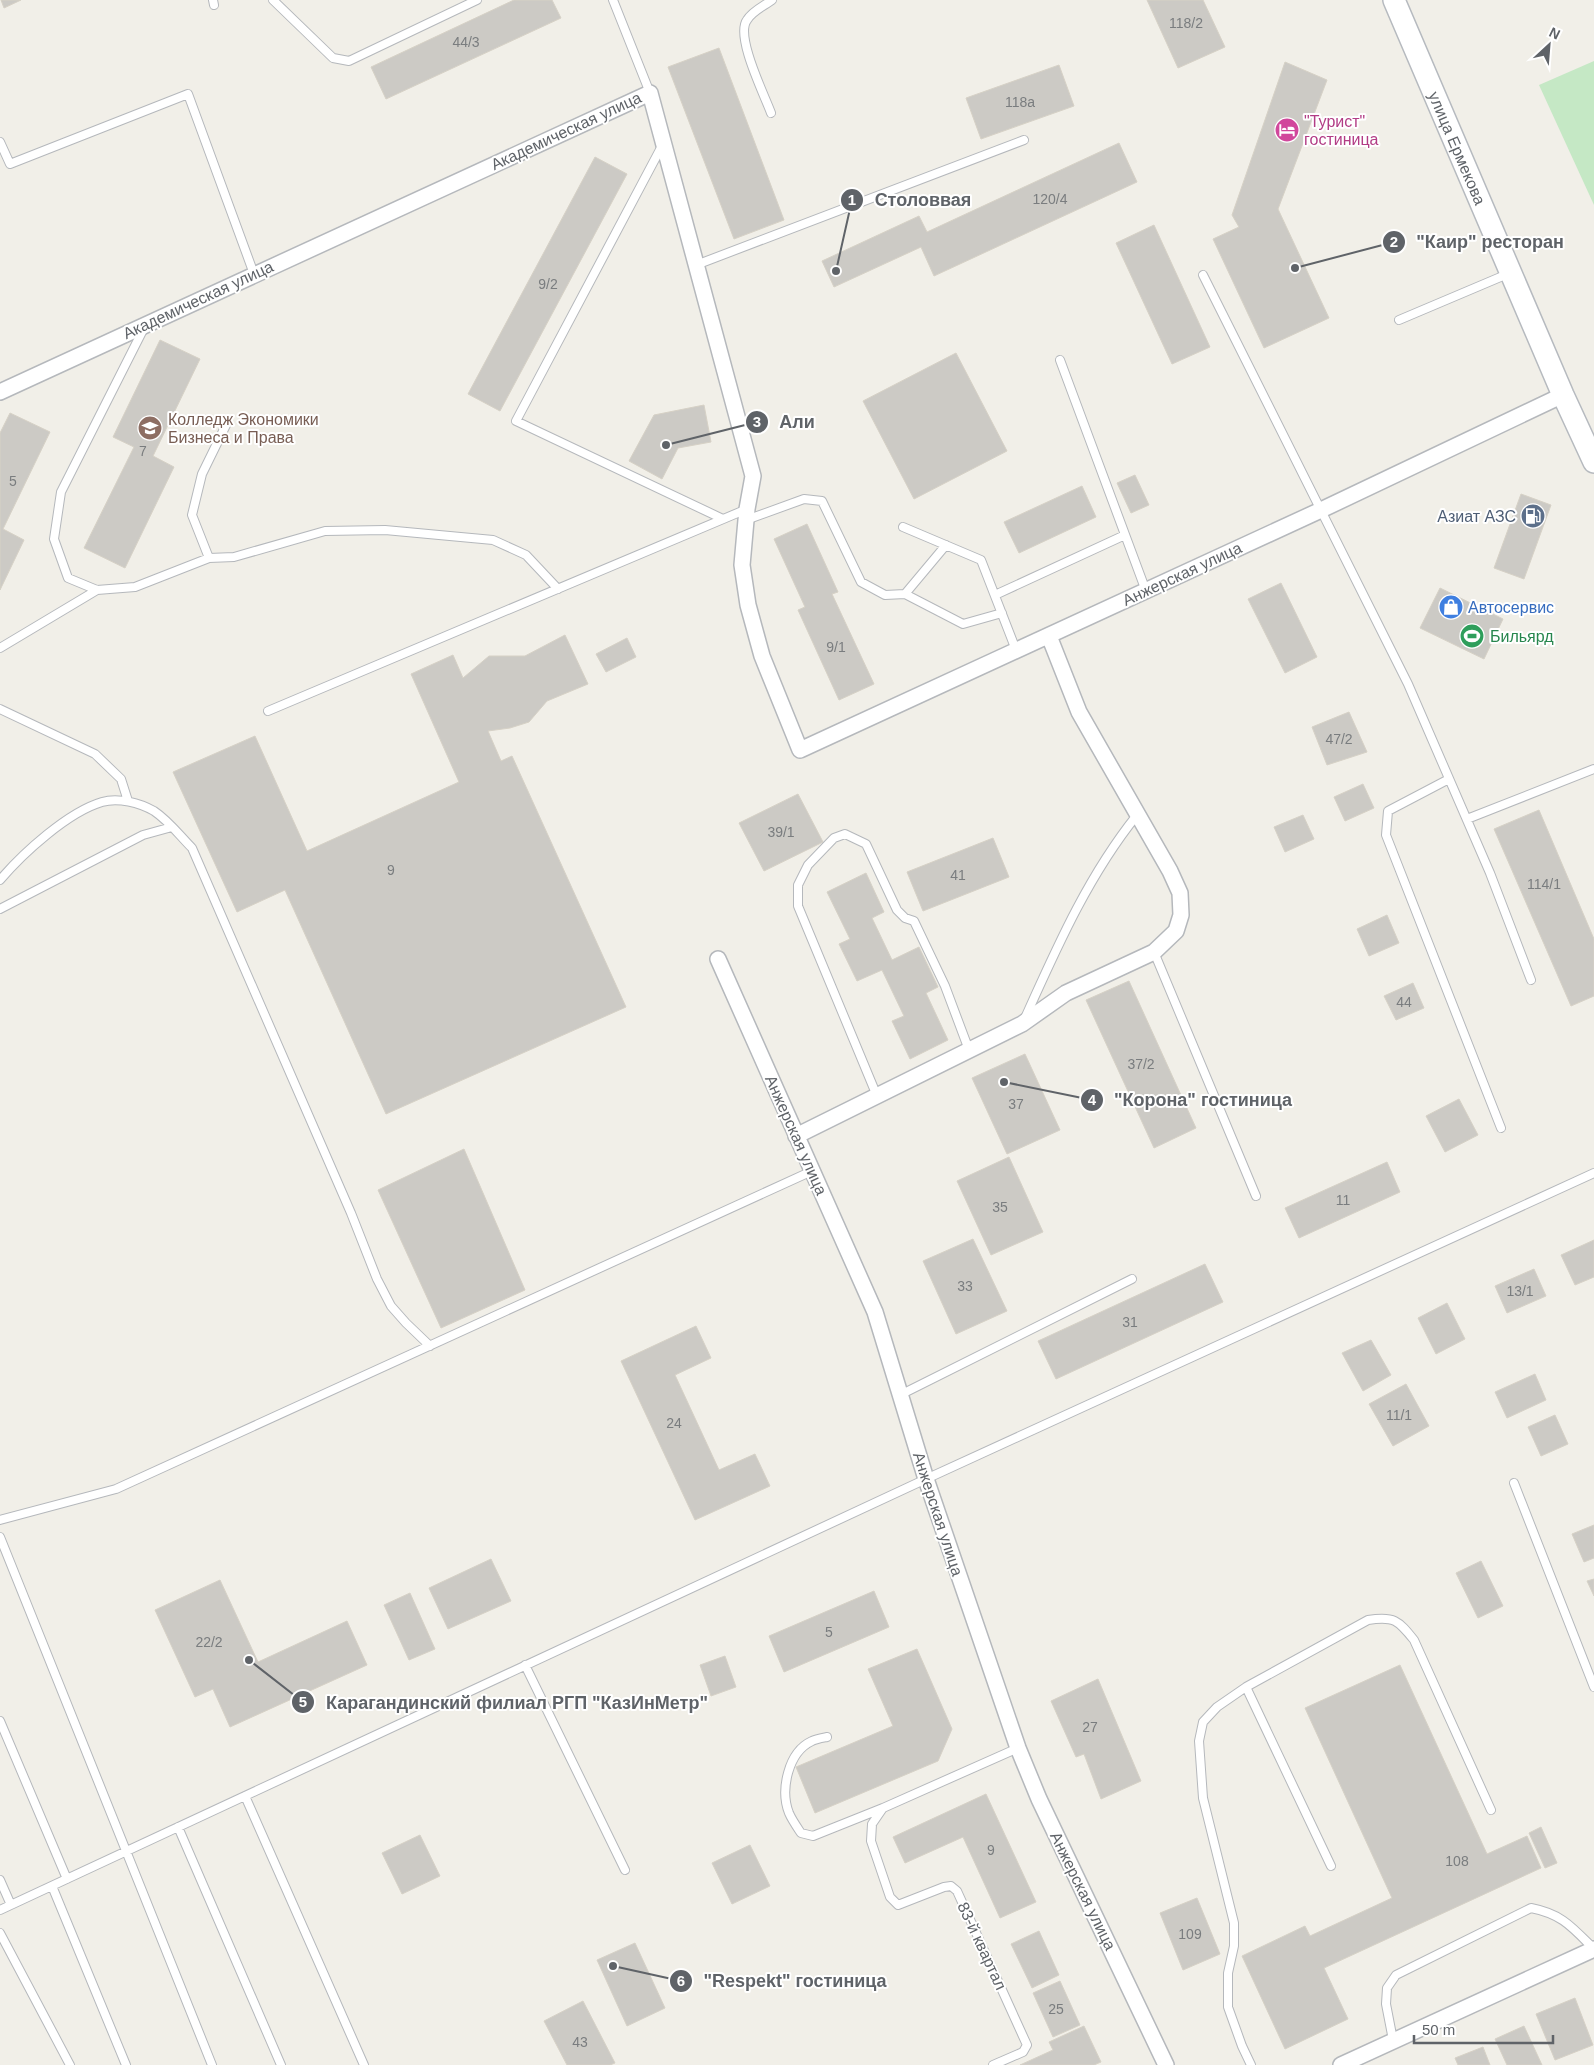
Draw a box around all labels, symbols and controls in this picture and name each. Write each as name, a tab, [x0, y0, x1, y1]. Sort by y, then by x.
house number: 118/2	[1169, 15, 1203, 31]
north arrow	[1524, 20, 1574, 70]
text: N	[1547, 24, 1563, 43]
house number: 44/3	[452, 34, 480, 50]
street label: Академическая улица	[488, 89, 644, 173]
street label: улица Ермекова	[1426, 89, 1489, 207]
house number: 118а	[1005, 94, 1035, 110]
place label: "Турист" гостиница	[1304, 113, 1379, 148]
hotel icon: "Турист" гостиница	[1274, 117, 1300, 143]
callout: Столоввая	[840, 184, 981, 217]
text: Столоввая	[875, 190, 971, 210]
text: 1	[848, 191, 856, 208]
house number: 120/4	[1032, 191, 1068, 207]
callout: "Каир" ресторан	[1381, 225, 1574, 258]
text: "Каир" ресторан	[1416, 232, 1564, 252]
text: 2	[1390, 233, 1398, 250]
street label: Академическая улица	[120, 258, 276, 342]
house number: 9/2	[538, 276, 558, 292]
callout: Али	[744, 405, 825, 438]
place label: Колледж Экономики Бизнеса и Права	[168, 411, 319, 446]
text: Али	[779, 412, 815, 432]
text: 3	[753, 413, 761, 430]
school or university icon: Колледж Экономики Бизнеса и Права	[137, 415, 163, 441]
house number: 7	[139, 443, 147, 459]
house number: 5	[9, 473, 17, 489]
fuel station icon: Азиат АЗС	[1520, 503, 1546, 529]
place label: Азиат АЗС	[1437, 508, 1516, 525]
street label: Анжерская улица	[1120, 539, 1244, 609]
shop icon: Автосервис	[1438, 594, 1464, 620]
place label: Автосервис	[1468, 599, 1554, 616]
sports icon: Бильярд	[1459, 623, 1485, 649]
place label: Бильярд	[1490, 628, 1554, 645]
house number: 9/1	[826, 639, 846, 655]
house number: 47/2	[1325, 731, 1353, 747]
house number: 39/1	[767, 824, 795, 840]
house number: 9	[387, 862, 395, 878]
house number: 41	[950, 867, 966, 883]
house number: 114/1	[1527, 876, 1561, 892]
house number: 44	[1396, 994, 1412, 1010]
house number: 37/2	[1127, 1056, 1155, 1072]
street label: Анжерская улица	[762, 1072, 830, 1198]
callout: "Корона" гостиница	[1079, 1083, 1302, 1116]
text: "Корона" гостиница	[1114, 1090, 1293, 1110]
text: 4	[1088, 1091, 1097, 1108]
house number: 37	[1008, 1096, 1024, 1112]
house number: 11	[1336, 1192, 1350, 1208]
house number: 35	[992, 1199, 1008, 1215]
house number: 33	[957, 1278, 973, 1294]
house number: 13/1	[1506, 1283, 1534, 1299]
house number: 31	[1122, 1314, 1138, 1330]
house number: 11/1	[1386, 1407, 1412, 1423]
house number: 24	[666, 1415, 682, 1431]
street label: Анжерская улица	[910, 1450, 966, 1578]
house number: 5	[825, 1624, 833, 1640]
house number: 22/2	[195, 1634, 223, 1650]
callout: Карагандинский филиал РГП "КазИнМетр"	[291, 1686, 718, 1719]
text: 5	[299, 1693, 307, 1710]
text: Карагандинский филиал РГП "КазИнМетр"	[326, 1693, 708, 1713]
house number: 27	[1082, 1719, 1098, 1735]
street label: Анжерская улица	[1047, 1829, 1119, 1953]
house number: 9	[987, 1842, 995, 1858]
house number: 108	[1445, 1853, 1469, 1869]
street label: 83-й квартал	[954, 1900, 1010, 1992]
house number: 109	[1178, 1926, 1202, 1942]
callout: "Respekt" гостиница	[669, 1965, 897, 1998]
text: "Respekt" гостиница	[703, 1971, 888, 1991]
text: 6	[677, 1972, 685, 1989]
house number: 25	[1048, 2001, 1064, 2017]
scale bar	[1414, 2012, 1553, 2044]
text: 50 m	[1422, 2021, 1455, 2038]
house number: 43	[572, 2034, 588, 2050]

